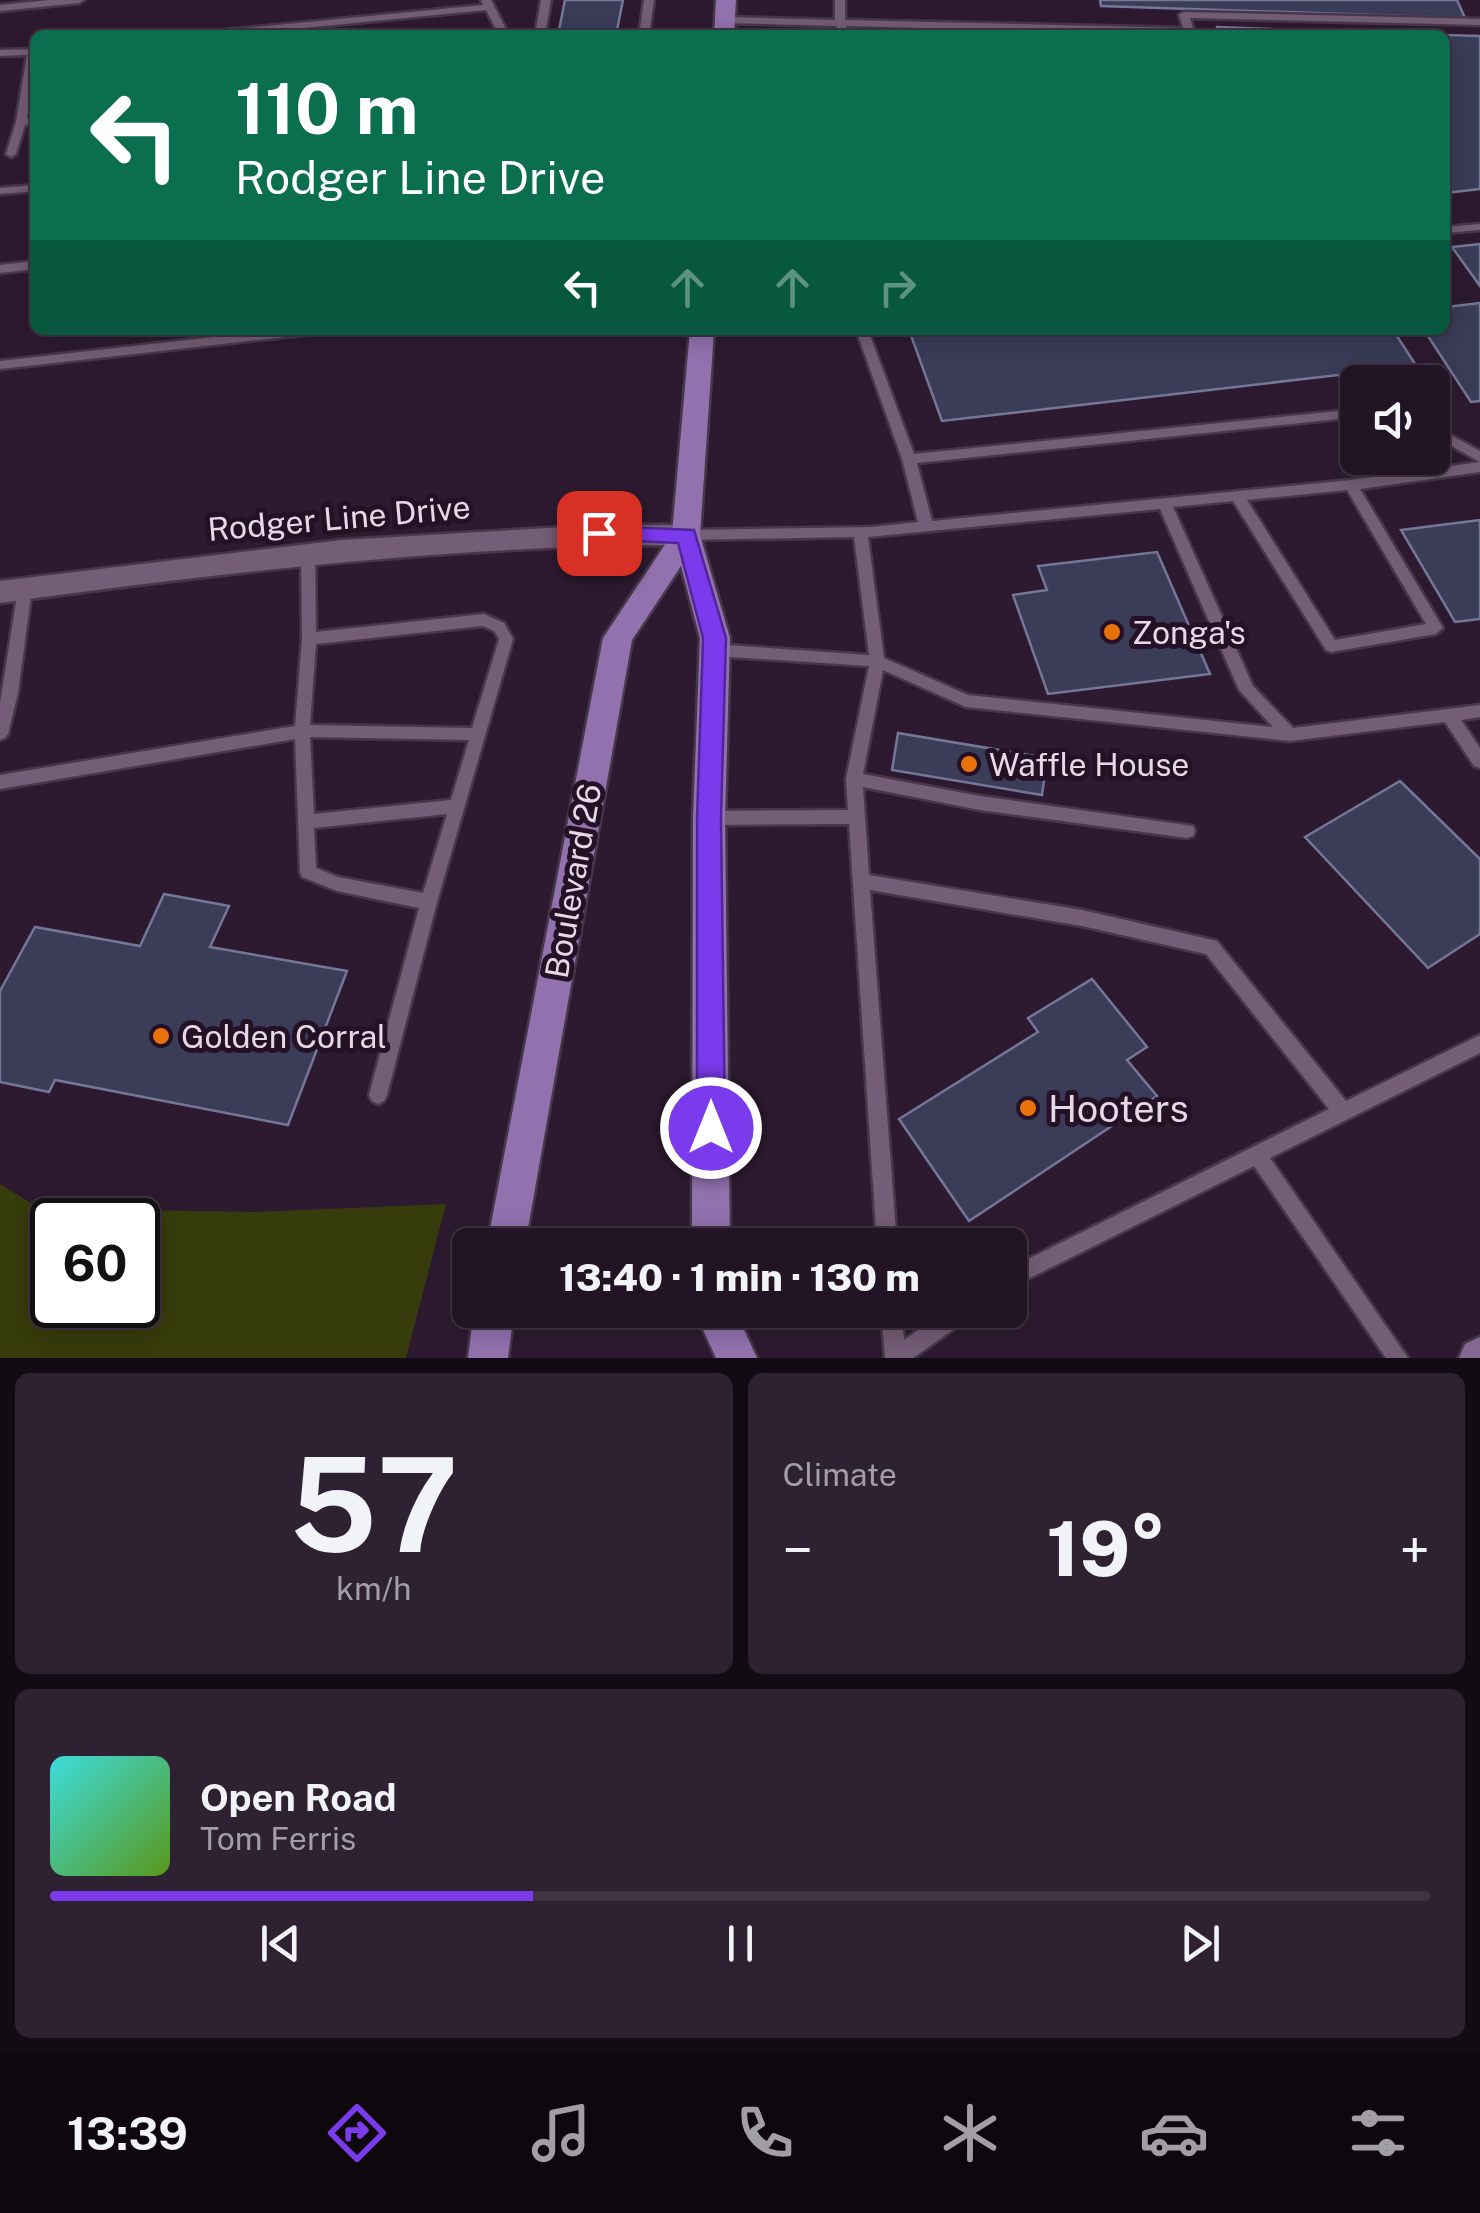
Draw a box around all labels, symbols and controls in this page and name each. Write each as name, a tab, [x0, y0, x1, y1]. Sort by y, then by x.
text: 110 m	[235, 67, 419, 150]
icon: left	[70, 70, 200, 200]
text: Rodger Line Drive	[235, 151, 605, 204]
icon: left	[555, 260, 610, 315]
icon: ahead	[660, 260, 715, 315]
icon: ahead	[765, 260, 820, 315]
icon: right	[870, 260, 925, 315]
map controls	[1340, 365, 1450, 475]
button: sound	[1340, 365, 1450, 475]
street label: Rodger Line Drive	[206, 488, 472, 548]
pin	[557, 491, 642, 576]
icon: arrive	[572, 506, 627, 561]
place label: Zonga's	[1132, 614, 1246, 651]
marker: Zonga's	[1101, 621, 1123, 643]
place label: Waffle House	[989, 746, 1189, 783]
marker: Waffle House	[958, 753, 980, 775]
street label: Boulevard 26	[538, 781, 608, 981]
place label: Golden Corral	[181, 1018, 387, 1055]
marker: Golden Corral	[150, 1025, 172, 1047]
position arrow	[659, 1076, 763, 1180]
place label: Hooters	[1048, 1086, 1189, 1131]
marker: Hooters	[1017, 1097, 1039, 1119]
speed limit sign: 60	[30, 1198, 160, 1328]
text: 13:40 · 1 min · 130 m	[559, 1255, 920, 1300]
text: 57	[289, 1429, 458, 1581]
text: Climate	[783, 1456, 897, 1493]
text: 19°	[1047, 1505, 1166, 1593]
text: −	[783, 1518, 813, 1582]
text: +	[1400, 1518, 1430, 1582]
text: km/h	[336, 1570, 411, 1607]
text: Open Road	[200, 1775, 397, 1820]
text: Tom Ferris	[200, 1820, 356, 1857]
icon: previous	[253, 1916, 308, 1971]
icon: pause	[713, 1916, 768, 1971]
icon: next	[1173, 1916, 1228, 1971]
icon: directions	[322, 2098, 392, 2168]
icon: music	[526, 2098, 596, 2168]
icon: phone	[730, 2098, 800, 2168]
icon: climate	[935, 2098, 1005, 2168]
icon: car	[1139, 2098, 1209, 2168]
icon: filters	[1343, 2098, 1413, 2168]
text: 13:39	[67, 2107, 188, 2160]

